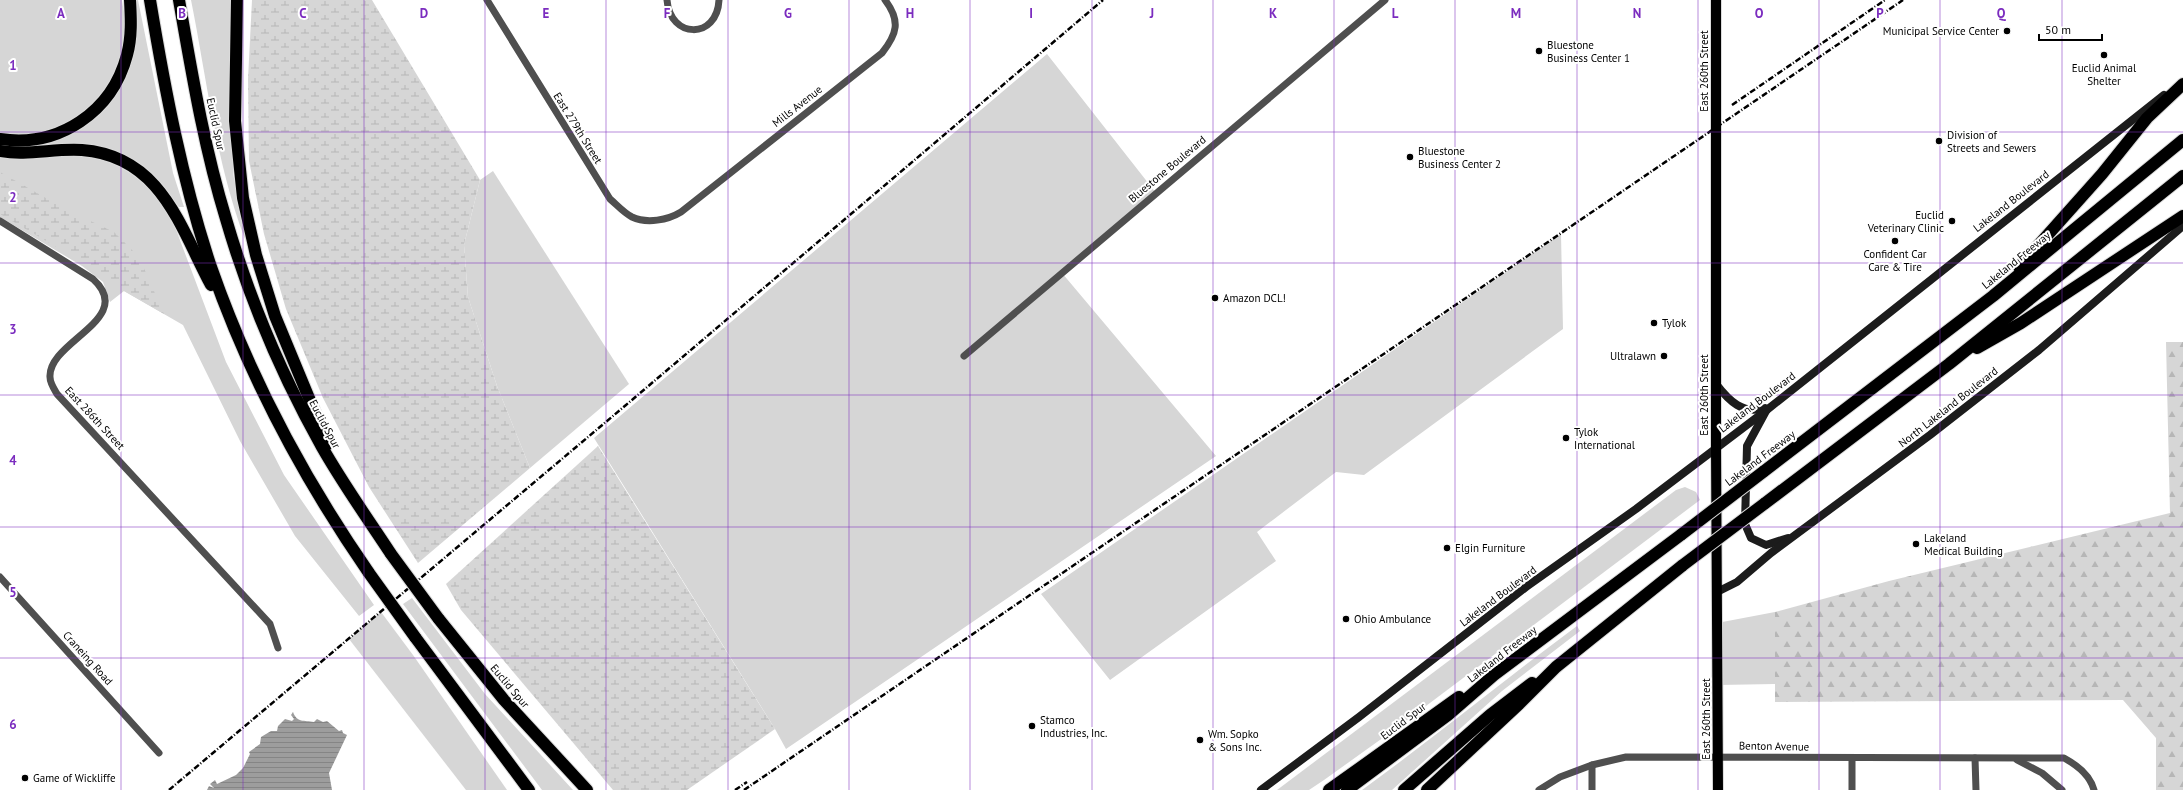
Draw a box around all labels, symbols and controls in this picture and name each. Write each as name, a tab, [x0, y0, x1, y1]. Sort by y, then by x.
text: A	[57, 5, 65, 22]
text: B	[178, 5, 186, 22]
text: C	[299, 5, 307, 22]
text: D	[420, 5, 428, 22]
text: E	[543, 5, 550, 22]
text: F	[664, 5, 671, 22]
text: G	[784, 5, 792, 22]
text: H	[906, 5, 914, 22]
text: I	[1029, 5, 1033, 22]
text: J	[1149, 5, 1154, 22]
text: K	[1269, 5, 1277, 22]
text: L	[1392, 5, 1399, 22]
text: M	[1511, 5, 1521, 22]
text: N	[1633, 5, 1641, 22]
text: O	[1755, 5, 1764, 22]
text: P	[1876, 5, 1884, 22]
text: Q	[1997, 5, 2007, 22]
scale bar	[2039, 16, 2102, 42]
text: 50 m	[2045, 22, 2071, 37]
place label: Municipal Service Center	[1883, 24, 1999, 38]
marker: Municipal Service Center	[2002, 26, 2012, 36]
street label: East 260th Street	[1697, 30, 1711, 112]
place label: Bluestone Business Center 1	[1547, 38, 1630, 65]
marker: Bluestone Business Center 1	[1534, 46, 1544, 56]
marker: Euclid Animal Shelter	[2099, 50, 2109, 60]
text: 1	[9, 57, 17, 74]
place label: Euclid Animal Shelter	[2072, 61, 2137, 88]
street label: Mills Avenue	[769, 82, 825, 130]
street label: East 279th Street	[550, 90, 606, 166]
street label: Euclid Spur	[204, 96, 228, 152]
place label: Division of Streets and Sewers	[1947, 128, 2037, 155]
street label: Bluestone Boulevard	[1125, 132, 1209, 206]
marker: Division of Streets and Sewers	[1934, 136, 1944, 146]
place label: Bluestone Business Center 2	[1418, 144, 1501, 171]
marker: Bluestone Business Center 2	[1405, 152, 1415, 162]
street label: Lakeland Boulevard	[1970, 167, 2052, 235]
text: 2	[9, 189, 17, 206]
place label: Euclid Veterinary Clinic	[1867, 208, 1944, 235]
marker: Euclid Veterinary Clinic	[1947, 216, 1957, 226]
street label: Lakeland Freeway	[1979, 228, 2054, 292]
marker: Confident Car Care & Tire	[1890, 236, 1900, 246]
place label: Confident Car Care & Tire	[1863, 247, 1927, 274]
place label: Amazon DCL!	[1223, 291, 1286, 305]
marker: Amazon DCL!	[1210, 293, 1220, 303]
place label: Tylok	[1662, 316, 1687, 330]
marker: Tylok	[1649, 318, 1659, 328]
text: 3	[9, 321, 17, 338]
place label: Ultralawn	[1610, 349, 1656, 363]
marker: Ultralawn	[1659, 351, 1669, 361]
street label: East 260th Street	[1697, 354, 1711, 436]
street label: North Lakeland Boulevard	[1895, 364, 2001, 450]
street label: Lakeland Boulevard	[1716, 369, 1798, 435]
street label: East 286th Street	[62, 383, 128, 453]
street label: Euclid Spur	[306, 397, 344, 451]
place label: Tylok International	[1574, 425, 1636, 452]
street label: Lakeland Freeway	[1722, 427, 1799, 489]
marker: Tylok International	[1561, 433, 1571, 443]
text: 4	[9, 452, 17, 469]
place label: Lakeland Medical Building	[1924, 531, 2003, 558]
marker: Lakeland Medical Building	[1911, 539, 1921, 549]
place label: Elgin Furniture	[1455, 541, 1526, 555]
marker: Elgin Furniture	[1442, 543, 1452, 553]
street label: Lakeland Boulevard	[1457, 563, 1539, 629]
text: 5	[9, 584, 17, 601]
place label: Ohio Ambulance	[1354, 612, 1432, 626]
marker: Ohio Ambulance	[1341, 614, 1351, 624]
street label: Lakeland Freeway	[1465, 622, 1540, 685]
street label: Craneing Road	[60, 628, 116, 688]
street label: Euclid Spur	[488, 661, 533, 711]
street label: East 260th Street	[1699, 678, 1713, 760]
street label: Euclid Spur	[1378, 699, 1429, 743]
place label: Stamco Industries, Inc.	[1040, 713, 1107, 740]
text: 6	[9, 716, 17, 733]
marker: Stamco Industries, Inc.	[1027, 721, 1037, 731]
place label: Wm. Sopko & Sons Inc.	[1208, 727, 1262, 754]
marker: Wm. Sopko & Sons Inc.	[1195, 735, 1205, 745]
street label: Benton Avenue	[1739, 738, 1810, 754]
place label: Game of Wickliffe	[33, 771, 116, 785]
marker: Game of Wickliffe	[20, 773, 30, 783]

